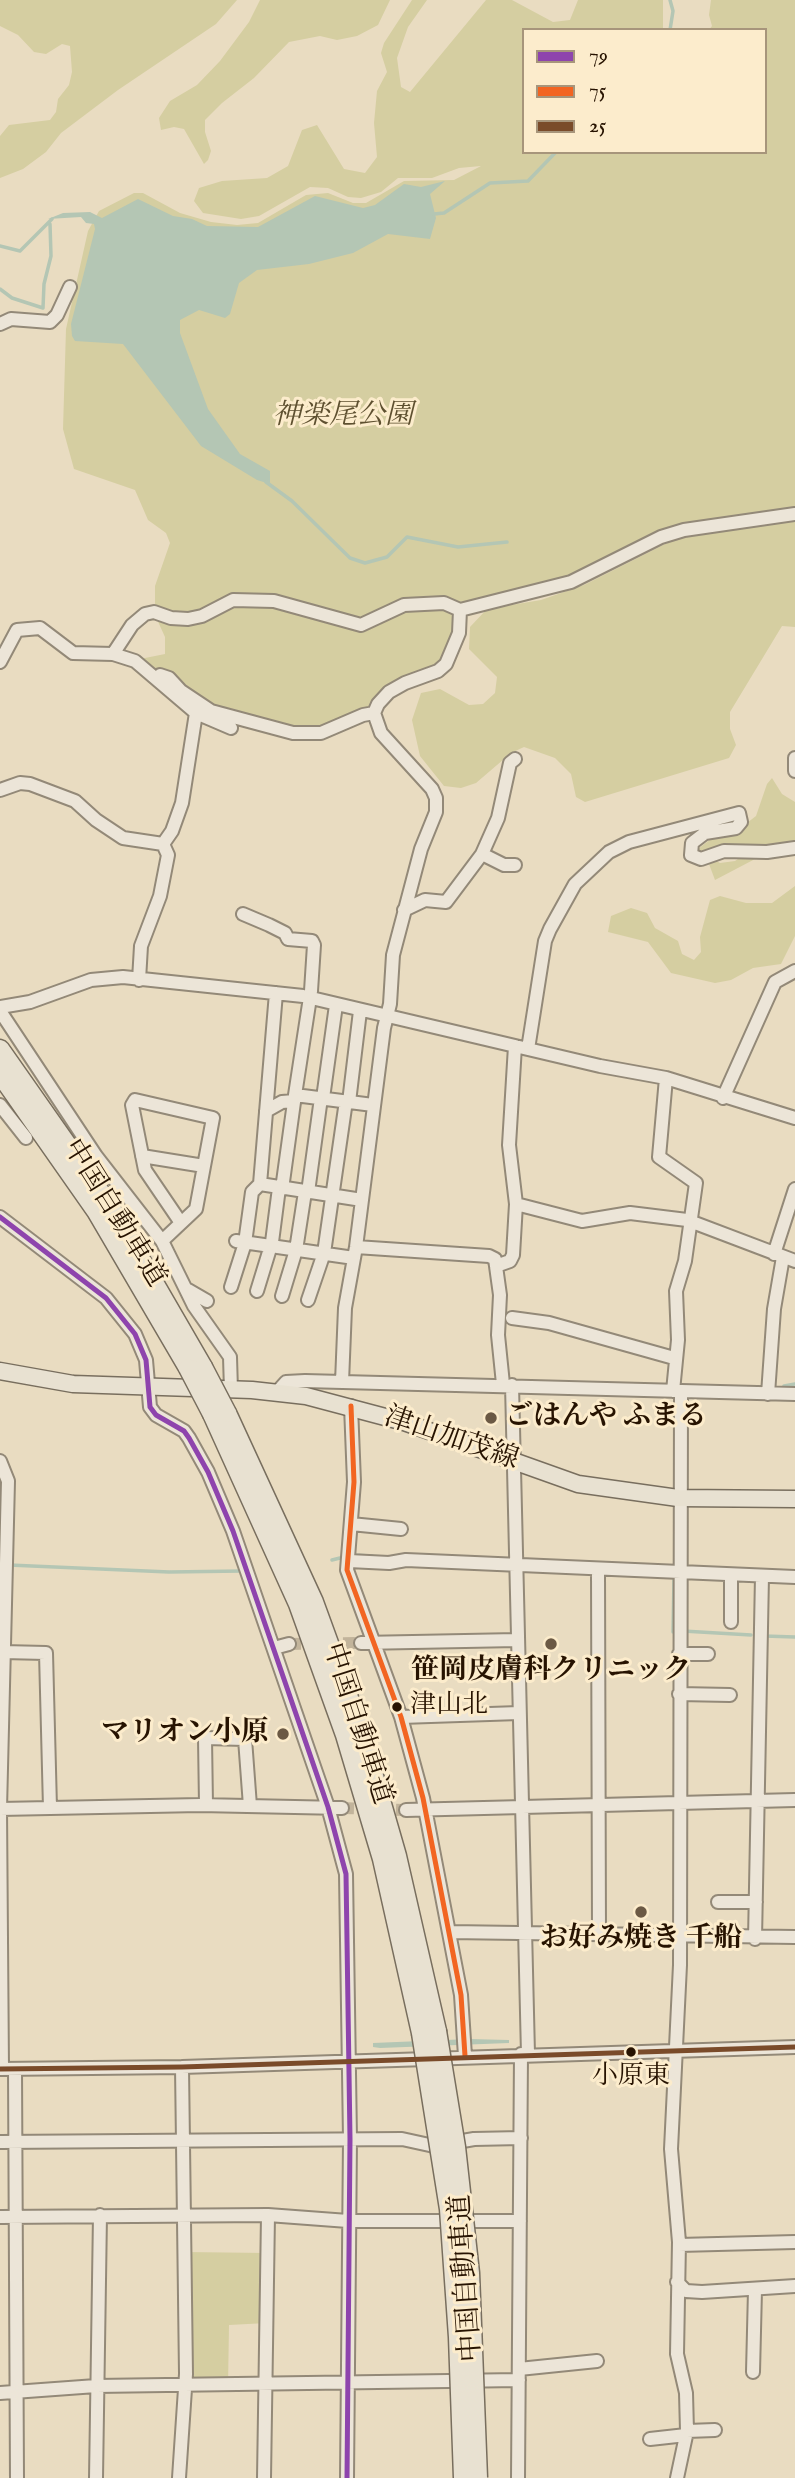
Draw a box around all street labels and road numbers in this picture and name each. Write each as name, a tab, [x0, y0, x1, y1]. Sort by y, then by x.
street label: 中国自動車道	[54, 1134, 172, 1294]
street label: 津山加茂線	[379, 1401, 523, 1479]
street label: 中国自動車道	[314, 1639, 398, 1809]
street label: 中国自動車道	[445, 2193, 491, 2363]

